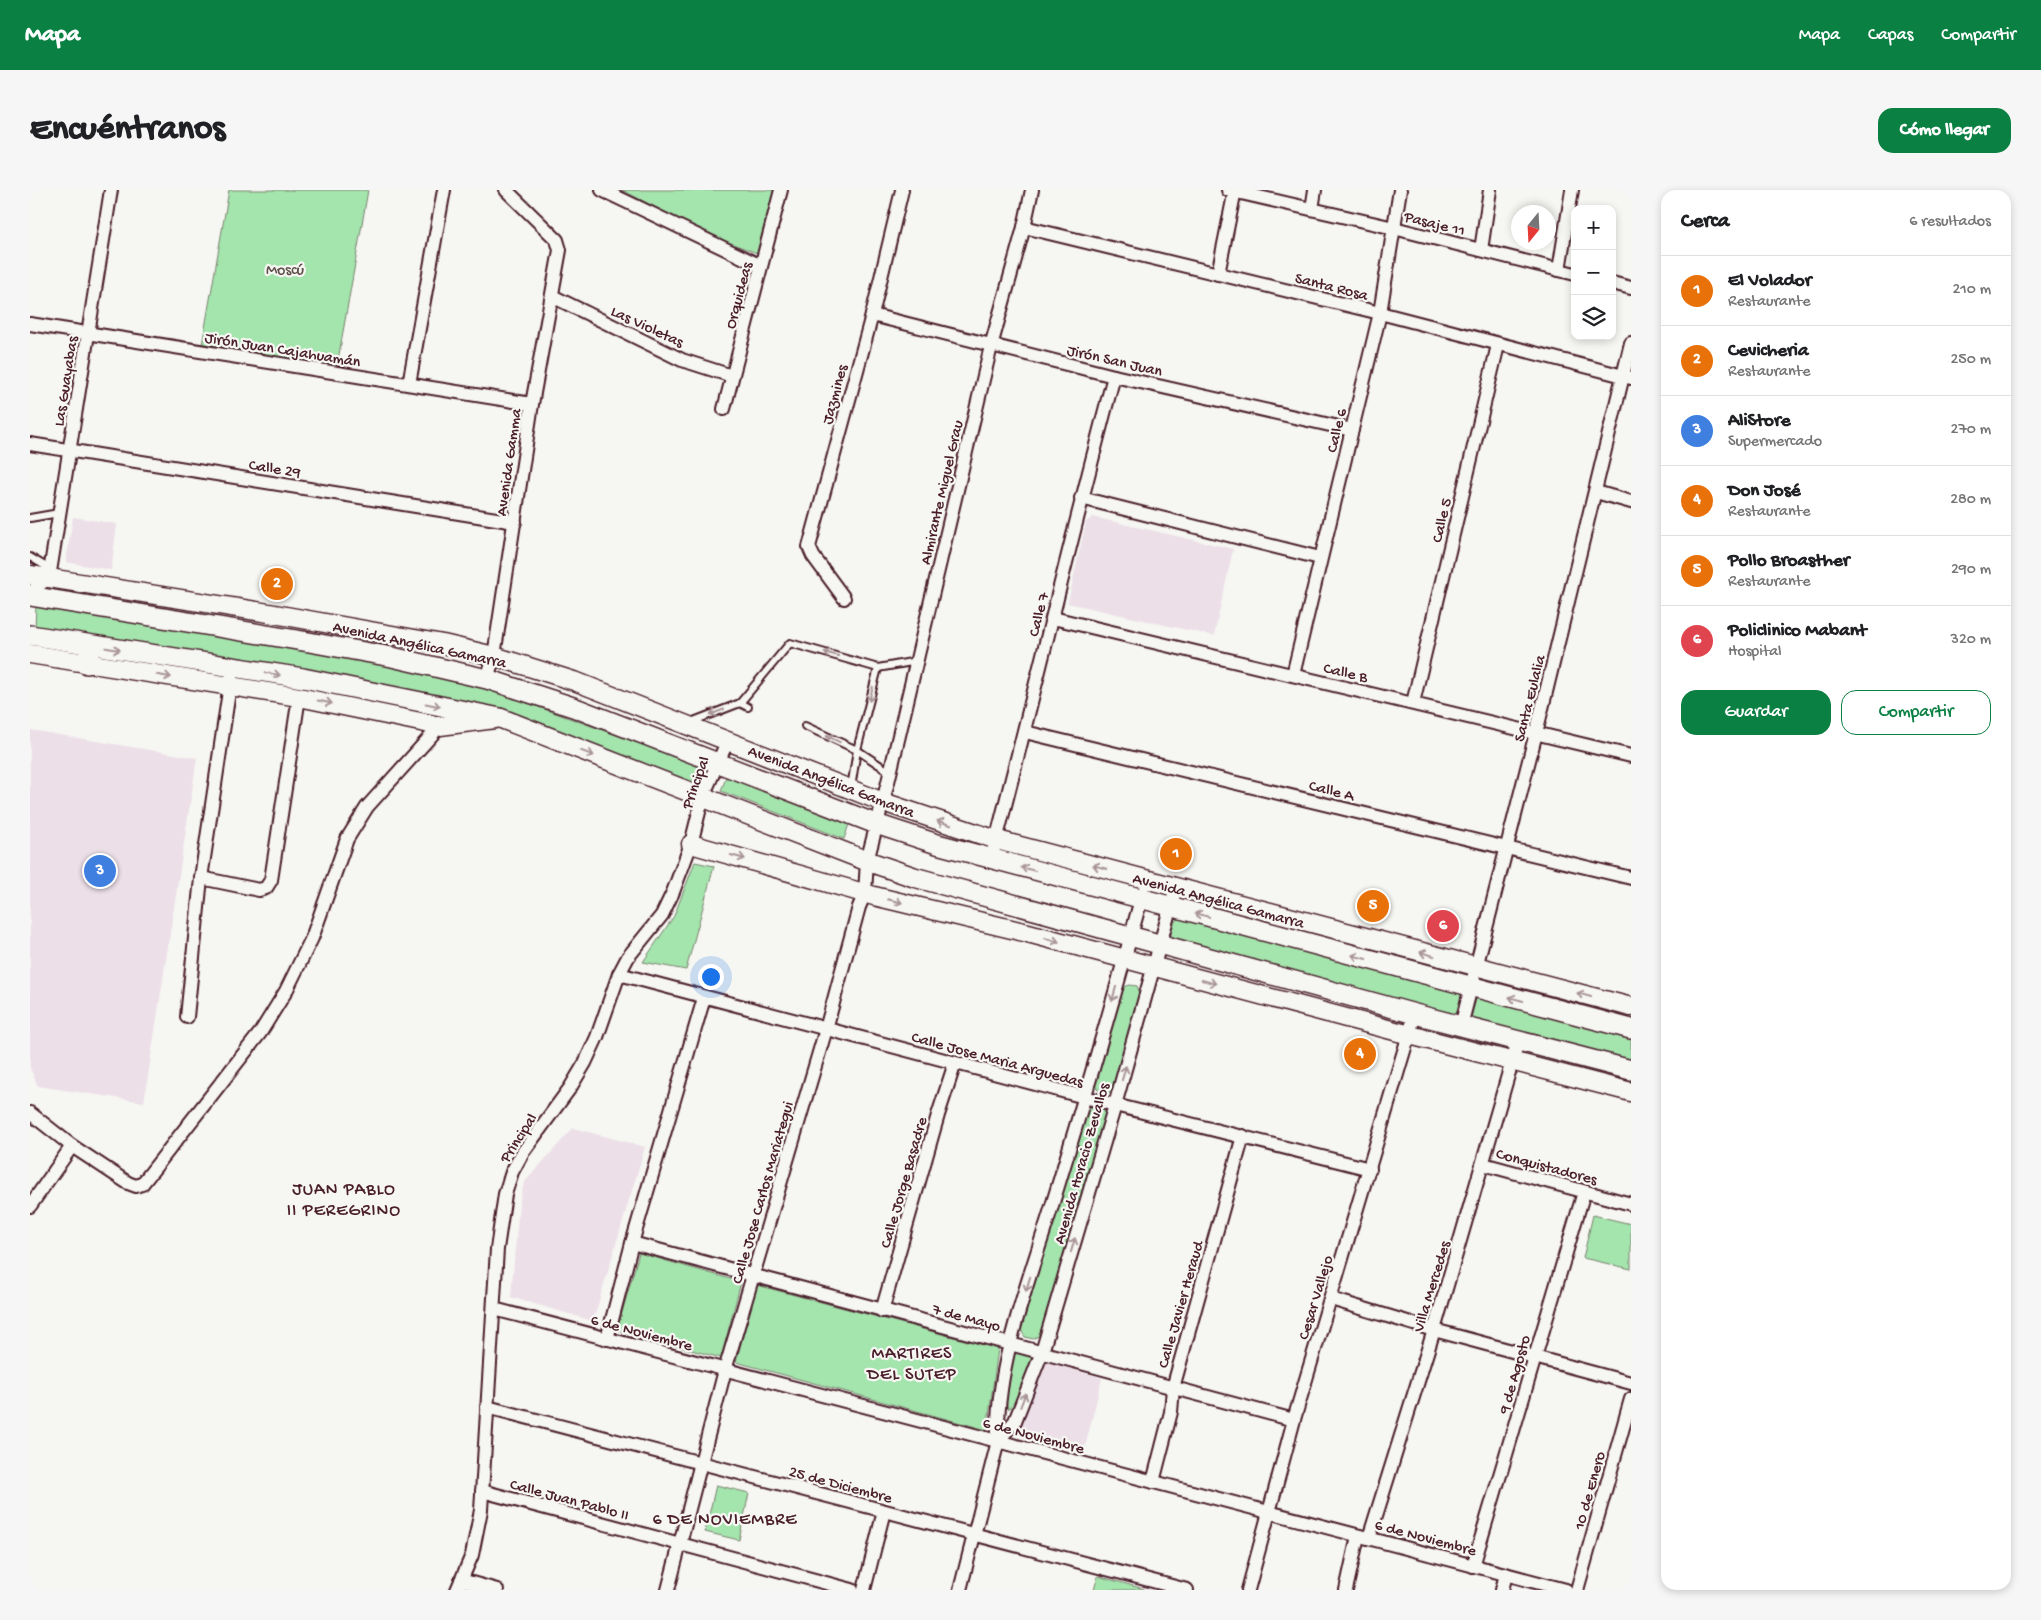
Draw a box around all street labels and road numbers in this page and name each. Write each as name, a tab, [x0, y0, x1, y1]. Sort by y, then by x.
street label: Pasaje 11	[1401, 208, 1467, 242]
street label: Orquideas	[722, 259, 759, 331]
street label: Santa Rosa	[1293, 270, 1371, 307]
street label: Las Violetas	[607, 303, 687, 354]
street label: Jirón Juan Cajahuamán	[203, 330, 362, 373]
street label: Las Guayabas	[51, 334, 84, 428]
street label: Jirón San Juan	[1065, 342, 1164, 383]
street label: Jazmines	[819, 362, 854, 427]
street label: Avenida Gamma	[494, 406, 528, 518]
street label: Calle 6	[1324, 406, 1353, 455]
street label: Almirante Miguel Grau	[918, 418, 969, 567]
street label: Calle 29	[247, 457, 302, 484]
street label: Calle 5	[1429, 497, 1458, 545]
street label: Calle 7	[1026, 590, 1055, 639]
street label: Avenida Angélica Gamarra	[331, 619, 509, 674]
street label: Santa Eulalia	[1511, 652, 1552, 744]
street label: Calle B	[1321, 660, 1370, 689]
street label: Avenida Angélica Gamarra	[745, 743, 918, 824]
street label: Principal	[679, 754, 716, 813]
street label: Calle A	[1306, 778, 1357, 808]
street label: Avenida Angélica Gamarra	[1130, 870, 1307, 935]
street label: Calle Jose Maria Arguedas	[909, 1029, 1086, 1094]
street label: Avenida Horacio Zevallos	[1051, 1080, 1116, 1247]
street label: Calle Jose Carlos Mariategui	[729, 1100, 800, 1286]
street label: Principal	[497, 1111, 543, 1168]
street label: Calle Jorge Basadre	[878, 1115, 933, 1251]
street label: Conquistadores	[1493, 1146, 1600, 1191]
street label: Calle Javier Heraud	[1155, 1238, 1210, 1371]
street label: Villa Mercedes	[1410, 1238, 1457, 1336]
street label: Cesar Vallejo	[1296, 1254, 1339, 1342]
street label: 7 de Mayo	[929, 1301, 1002, 1338]
street label: 6 de Noviembre	[588, 1312, 695, 1357]
street label: 9 de Agosto	[1496, 1334, 1537, 1417]
street label: 6 de Noviembre	[980, 1415, 1087, 1460]
street label: 10 de Enero	[1571, 1450, 1612, 1533]
street label: 25 de Diciembre	[786, 1463, 895, 1509]
street label: Calle Juan Pablo II	[508, 1476, 631, 1526]
street label: 6 de Noviembre	[1372, 1517, 1479, 1562]

